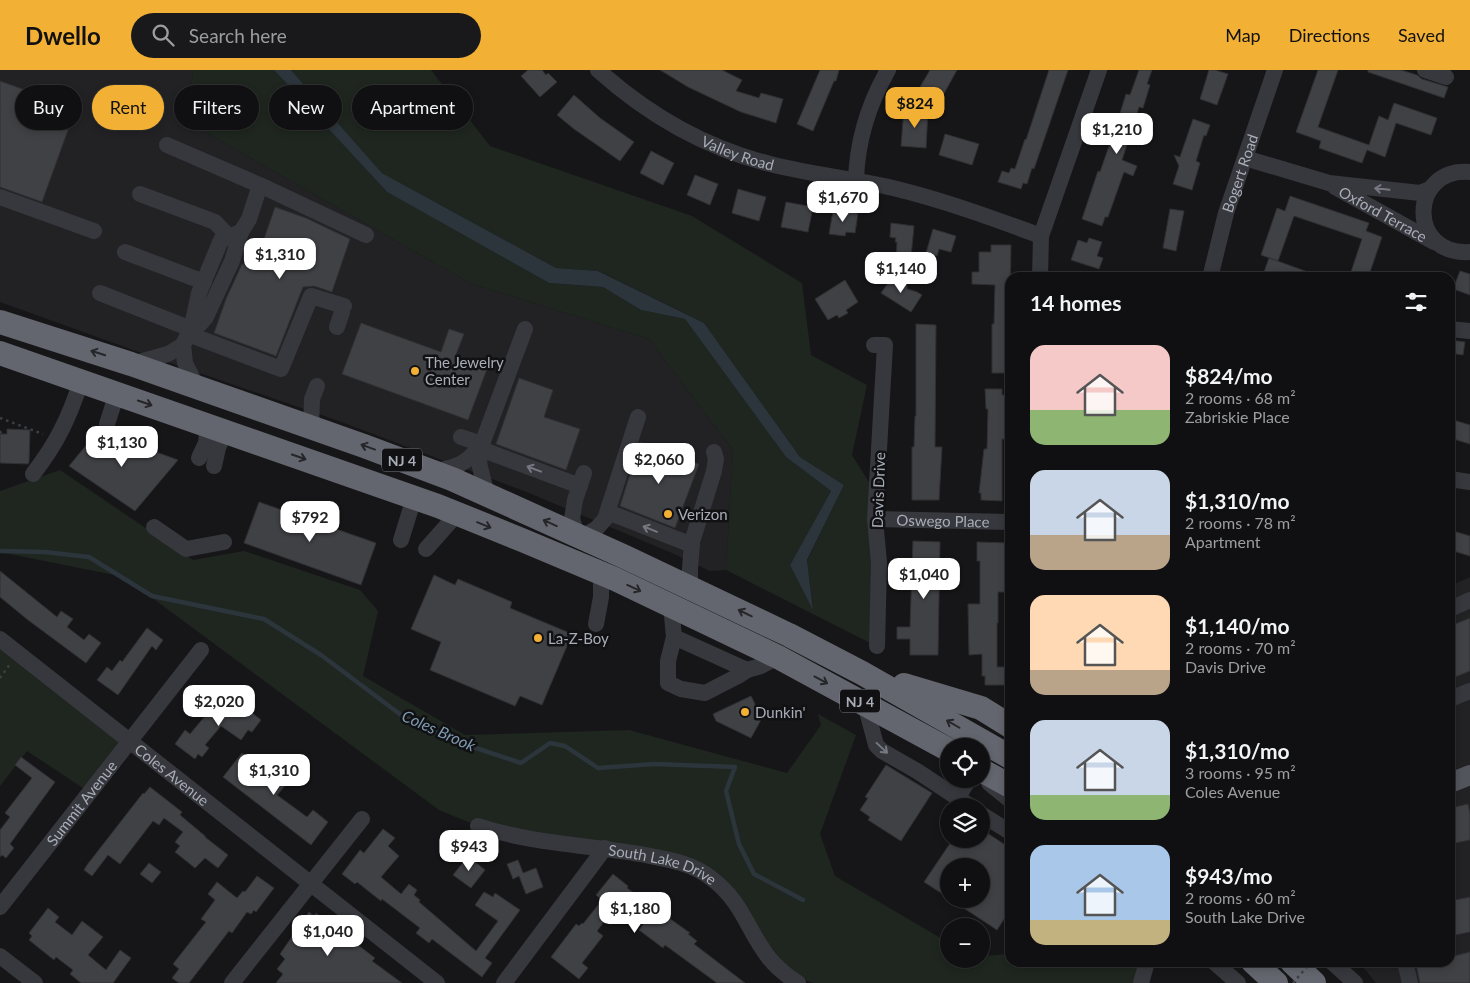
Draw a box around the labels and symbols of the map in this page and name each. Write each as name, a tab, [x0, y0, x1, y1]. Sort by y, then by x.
pin: $824	[885, 87, 945, 129]
pin: $1,210	[1076, 112, 1158, 155]
street label: Valley Road	[699, 132, 776, 174]
street label: Bogert Road	[1218, 132, 1261, 215]
pin: $1,670	[802, 180, 884, 223]
street label: Oxford Terrace	[1336, 182, 1430, 245]
one-way arrow	[1374, 184, 1390, 194]
pin: $1,310	[239, 238, 321, 280]
pin: $1,140	[860, 252, 942, 294]
one-way arrow	[91, 348, 107, 358]
place label: The Jewelry Center	[425, 353, 504, 388]
marker: The Jewelry Center	[409, 365, 421, 377]
one-way arrow	[137, 399, 152, 408]
pin: $1,130	[81, 426, 163, 468]
one-way arrow	[360, 442, 376, 451]
pin: $2,060	[618, 442, 700, 485]
road number: NJ 4	[382, 448, 422, 472]
one-way arrow	[290, 452, 306, 462]
street label: Davis Drive	[868, 452, 888, 528]
one-way arrow	[527, 464, 542, 473]
pin: $792	[280, 500, 340, 543]
place label: Verizon	[678, 505, 728, 523]
marker: Verizon	[662, 508, 674, 520]
street label: Oswego Place	[896, 510, 990, 531]
one-way arrow	[543, 517, 558, 527]
one-way arrow	[476, 520, 491, 530]
one-way arrow	[642, 523, 657, 532]
pin: $1,040	[883, 558, 965, 600]
one-way arrow	[626, 584, 641, 593]
one-way arrow	[738, 608, 753, 618]
place label: La-Z-Boy	[548, 629, 609, 647]
marker: La-Z-Boy	[532, 632, 544, 644]
one-way arrow	[813, 676, 828, 685]
pin: $2,020	[178, 684, 260, 727]
road number: NJ 4	[840, 690, 880, 712]
place label: Dunkin'	[755, 703, 806, 721]
water label: Coles Brook	[399, 705, 479, 755]
marker: Dunkin'	[739, 706, 751, 718]
one-way arrow	[946, 718, 960, 728]
street label: Coles Avenue	[131, 740, 213, 809]
one-way arrow	[875, 742, 888, 754]
pin: $1,310	[233, 754, 315, 796]
street label: Summit Avenue	[42, 757, 120, 849]
pin: $943	[439, 830, 499, 872]
street label: South Lake Drive	[607, 840, 721, 888]
pin: $1,180	[594, 892, 676, 934]
pin: $1,040	[287, 914, 369, 957]

